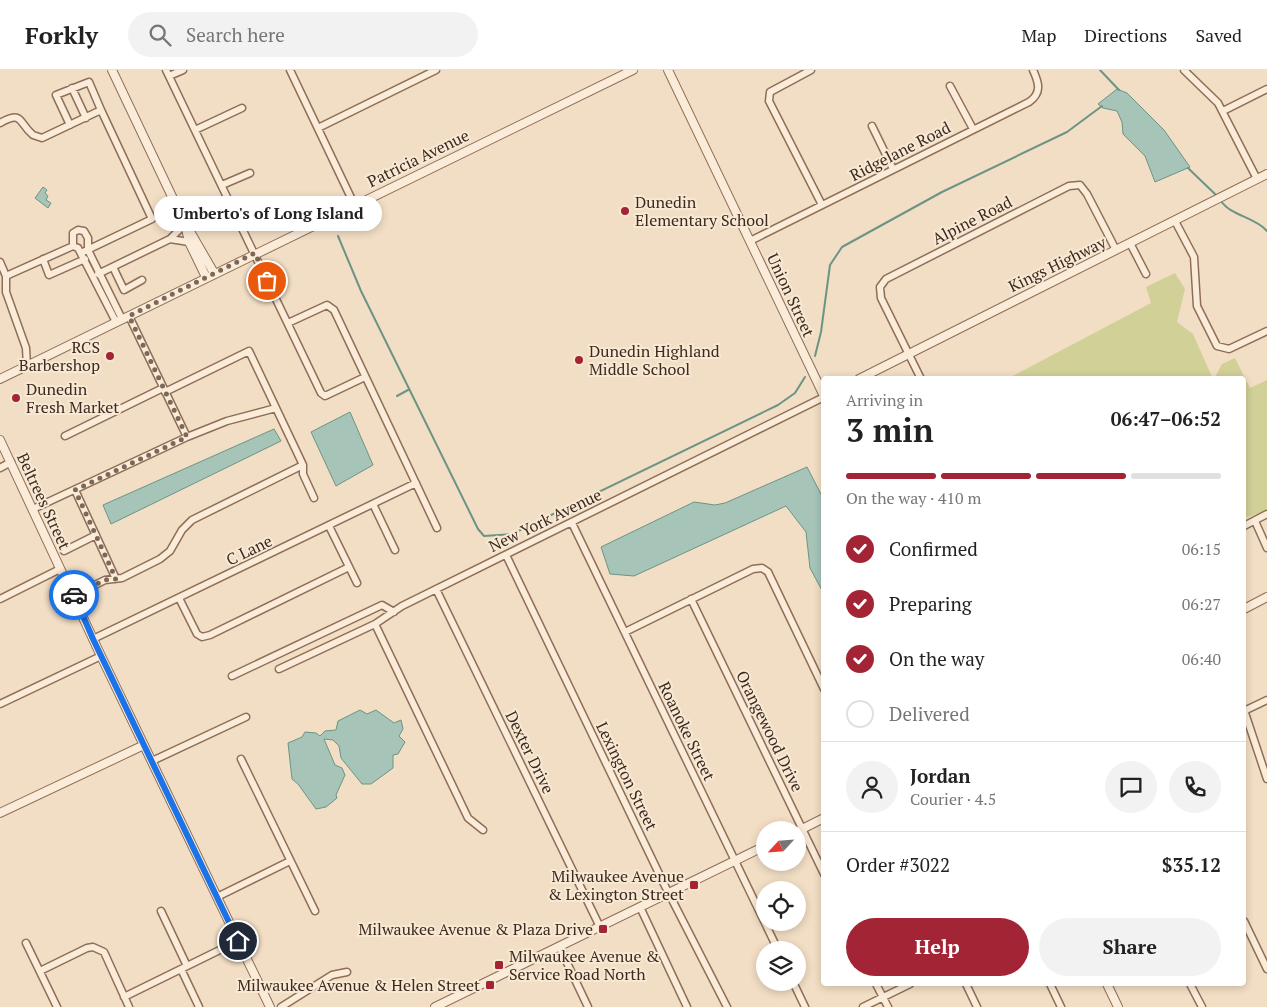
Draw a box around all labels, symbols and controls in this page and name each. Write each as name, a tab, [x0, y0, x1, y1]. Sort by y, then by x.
search box	[128, 12, 478, 57]
text: Forkly	[25, 19, 98, 51]
icon: search	[146, 21, 174, 49]
text: Search here	[186, 22, 285, 47]
text: Map	[1021, 23, 1056, 47]
text: Directions	[1084, 23, 1167, 47]
text: Saved	[1195, 23, 1242, 47]
street label: Ridgelane Road	[846, 116, 954, 186]
street label: Patricia Avenue	[363, 124, 473, 192]
street label: Alpine Road	[928, 190, 1016, 249]
place label: Dunedin Elementary School	[635, 191, 769, 231]
callout: Umberto's of Long Island	[153, 196, 381, 231]
text: Umberto's of Long Island	[172, 202, 364, 224]
marker: Dunedin Elementary School	[619, 205, 631, 217]
street label: Kings Highway	[1005, 230, 1110, 297]
street label: Union Street	[762, 250, 820, 340]
pin	[246, 260, 288, 302]
icon: bag	[253, 267, 281, 295]
place label: RCS Barbershop	[19, 336, 100, 376]
place label: Dunedin Highland Middle School	[589, 340, 720, 380]
marker: RCS Barbershop	[104, 350, 116, 362]
marker: Dunedin Highland Middle School	[573, 354, 585, 366]
place label: Dunedin Fresh Market	[26, 378, 119, 418]
text: Arriving in	[846, 389, 923, 411]
marker: Dunedin Fresh Market	[10, 392, 22, 404]
text: 06:47–06:52	[1111, 406, 1221, 431]
text: 3 min	[846, 409, 934, 451]
street label: Beltrees Street	[12, 449, 76, 553]
street label: New York Avenue	[485, 483, 605, 557]
text: On the way · 410 m	[846, 487, 981, 509]
street label: C Lane	[222, 529, 276, 571]
icon: check	[846, 535, 874, 563]
text: Confirmed	[889, 536, 978, 561]
text: 06:15	[1182, 538, 1221, 560]
courier	[49, 570, 99, 620]
icon: car	[60, 581, 88, 609]
icon: check	[846, 590, 874, 618]
text: Preparing	[889, 591, 972, 616]
text: 06:27	[1182, 593, 1221, 615]
icon: check	[846, 645, 874, 673]
text: On the way	[889, 646, 984, 671]
text: 06:40	[1182, 648, 1221, 670]
street label: Orangewood Drive	[731, 667, 809, 795]
street label: Roanoke Street	[653, 678, 721, 784]
text: Delivered	[889, 701, 970, 726]
street label: Dexter Drive	[500, 707, 560, 797]
street label: Lexington Street	[591, 718, 663, 834]
button: person	[846, 761, 898, 813]
button: chat	[1105, 761, 1157, 813]
button: phone	[1169, 761, 1221, 813]
text: Jordan	[910, 763, 971, 788]
text: Courier · 4.5	[910, 788, 996, 810]
north arrow	[756, 821, 806, 871]
map controls	[756, 821, 806, 991]
text: Order #3022	[846, 852, 950, 877]
text: $35.12	[1162, 852, 1221, 877]
place label: Milwaukee Avenue & Lexington Street	[548, 865, 684, 905]
marker: Milwaukee Avenue & Lexington Street	[688, 879, 700, 891]
button: locate	[756, 881, 806, 931]
place label: Milwaukee Avenue & Plaza Drive	[358, 918, 593, 940]
button: Help	[846, 918, 1029, 976]
button: Share	[1039, 918, 1221, 976]
pin	[217, 920, 259, 962]
marker: Milwaukee Avenue & Plaza Drive	[597, 923, 609, 935]
icon: home	[224, 927, 252, 955]
button: layers	[756, 941, 806, 991]
place label: Milwaukee Avenue & Service Road North	[509, 945, 659, 985]
marker: Milwaukee Avenue & Service Road North	[493, 959, 505, 971]
place label: Milwaukee Avenue & Helen Street	[237, 974, 480, 996]
marker: Milwaukee Avenue & Helen Street	[484, 979, 496, 991]

